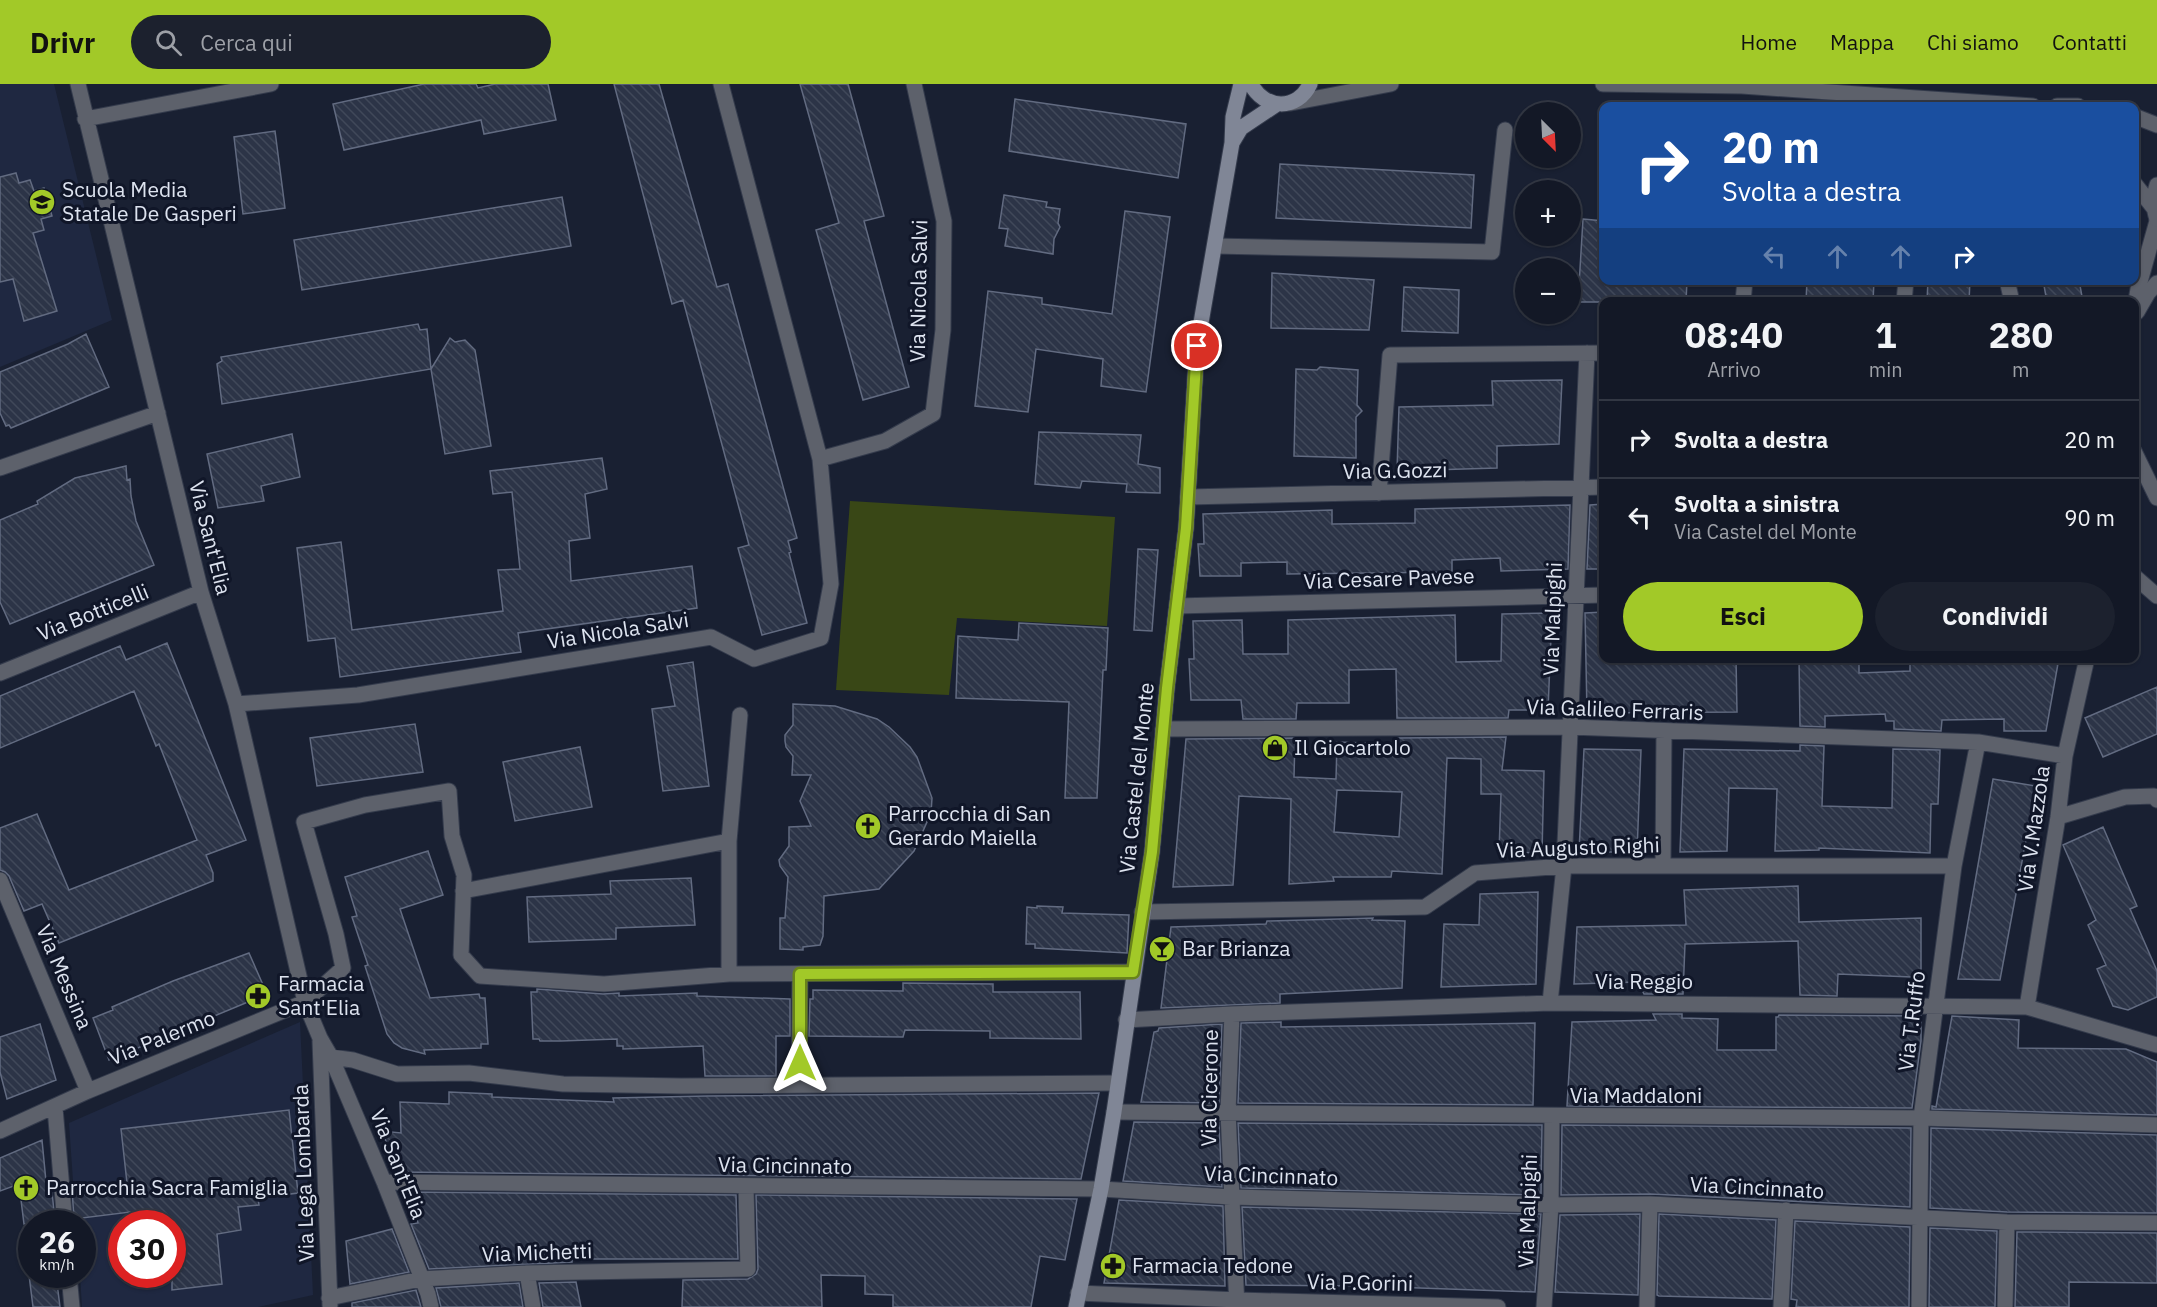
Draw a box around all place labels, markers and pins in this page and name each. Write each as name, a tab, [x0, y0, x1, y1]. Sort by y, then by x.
place label: Scuola Media Statale De Gasperi	[62, 175, 237, 227]
school or university icon: Scuola Media Statale De Gasperi	[27, 187, 57, 217]
pin	[1171, 320, 1222, 371]
shop icon: Il Giocartolo	[1260, 733, 1290, 763]
place label: Il Giocartolo	[1294, 733, 1411, 761]
place label: Parrocchia di San Gerardo Maiella	[888, 799, 1051, 851]
church icon: Parrocchia di San Gerardo Maiella	[853, 811, 883, 841]
bar icon: Bar Brianza	[1147, 934, 1177, 964]
place label: Bar Brianza	[1182, 934, 1290, 962]
place label: Farmacia Sant'Elia	[278, 969, 364, 1021]
pharmacy icon: Farmacia Sant'Elia	[243, 981, 273, 1011]
church icon: Parrocchia Sacra Famiglia	[11, 1173, 41, 1203]
place label: Parrocchia Sacra Famiglia	[46, 1173, 288, 1201]
pharmacy icon: Farmacia Tedone	[1098, 1251, 1128, 1281]
place label: Farmacia Tedone	[1132, 1251, 1293, 1279]

